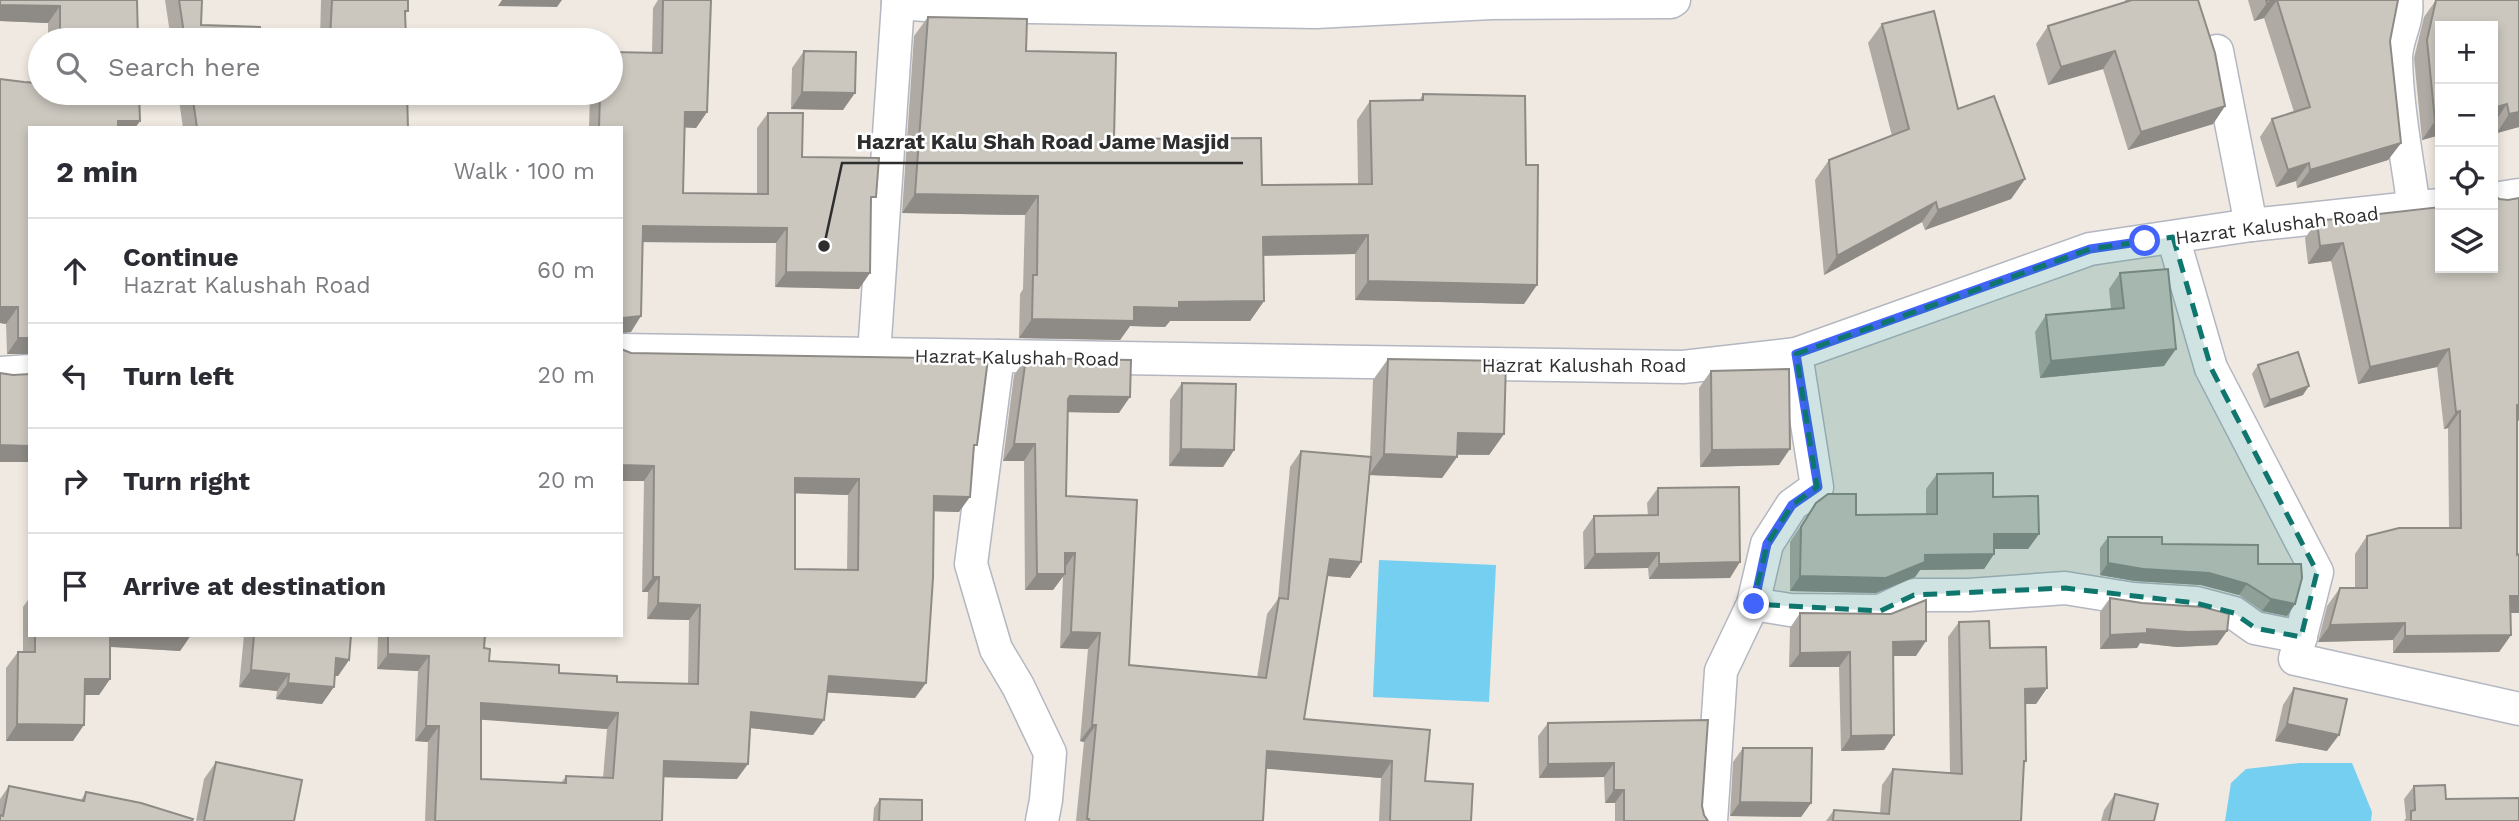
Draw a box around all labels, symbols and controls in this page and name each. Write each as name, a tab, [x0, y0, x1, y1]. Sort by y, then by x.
map controls	[2435, 21, 2498, 273]
button: +	[2435, 21, 2498, 84]
search box	[28, 28, 623, 105]
icon: search	[52, 48, 90, 86]
text: Search here	[108, 52, 260, 82]
button: −	[2435, 84, 2498, 147]
callout: Hazrat Kalu Shah Road Jame Masjid	[842, 121, 1243, 163]
text: Hazrat Kalu Shah Road Jame Masjid	[856, 129, 1230, 154]
button: locate	[2435, 147, 2498, 210]
text: 2 min	[56, 154, 138, 189]
text: Walk · 100 m	[453, 158, 595, 185]
street label: Hazrat Kalushah Road	[2174, 202, 2380, 249]
button: layers	[2435, 210, 2498, 273]
route start	[2129, 225, 2160, 256]
text: Continue	[123, 242, 239, 272]
icon: ahead	[56, 252, 94, 290]
text: 60 m	[537, 257, 595, 284]
text: Hazrat Kalushah Road	[123, 272, 371, 299]
street label: Hazrat Kalushah Road	[914, 344, 1120, 371]
street label: Hazrat Kalushah Road	[1482, 354, 1686, 377]
icon: left	[56, 357, 94, 395]
text: Turn left	[123, 361, 234, 391]
text: 20 m	[538, 362, 595, 389]
icon: right	[56, 462, 94, 500]
text: Turn right	[123, 466, 250, 496]
text: 20 m	[538, 467, 595, 494]
icon: arrive	[56, 567, 94, 605]
text: Arrive at destination	[123, 571, 386, 601]
route end	[1738, 588, 1769, 619]

